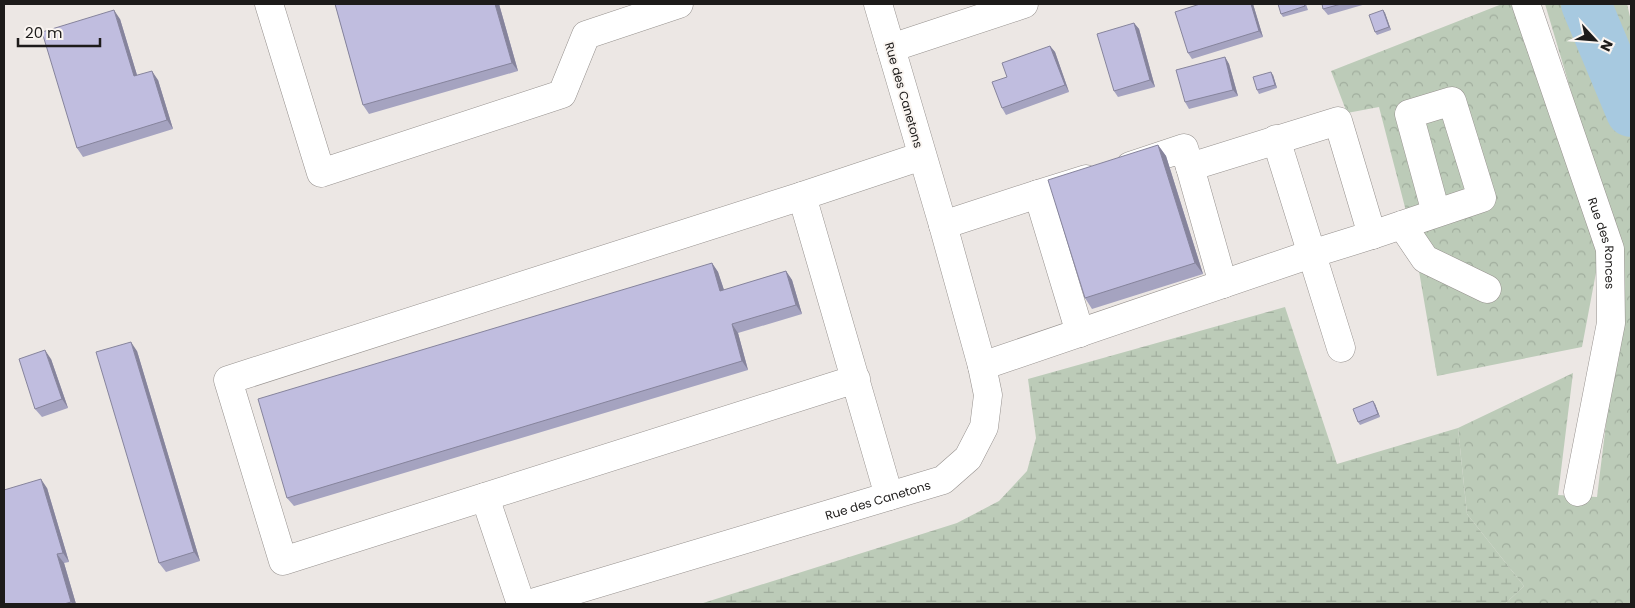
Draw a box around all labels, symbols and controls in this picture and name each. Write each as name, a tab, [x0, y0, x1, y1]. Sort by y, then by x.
scale bar	[18, 15, 100, 47]
north arrow	[1570, 15, 1620, 65]
text: 20 m	[25, 22, 63, 43]
text: N	[1595, 37, 1618, 55]
street label: Rue des Canetons	[881, 40, 927, 150]
street label: Rue des Ronces	[1584, 195, 1619, 289]
street label: Rue des Canetons	[823, 476, 932, 523]

